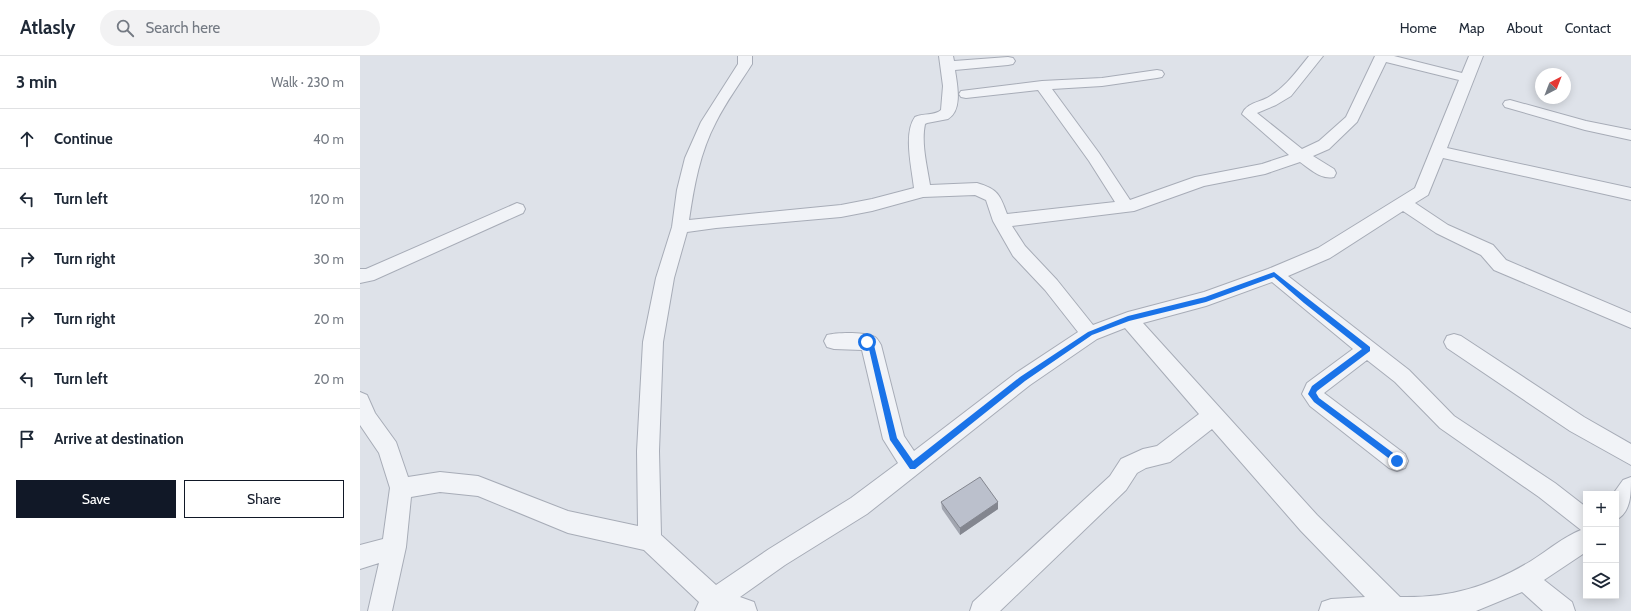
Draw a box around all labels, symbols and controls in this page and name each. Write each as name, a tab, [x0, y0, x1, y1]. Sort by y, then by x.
search box	[100, 10, 380, 46]
text: Atlasly	[20, 16, 76, 39]
icon: search	[114, 17, 136, 39]
text: Search here	[146, 19, 220, 37]
text: Home	[1400, 19, 1437, 37]
text: Map	[1459, 19, 1484, 37]
text: About	[1506, 19, 1543, 37]
text: Contact	[1565, 19, 1611, 37]
north arrow	[1535, 68, 1571, 104]
text: 3 min	[16, 72, 57, 92]
text: Walk · 230 m	[271, 74, 344, 90]
icon: ahead	[16, 128, 38, 150]
text: Continue	[54, 130, 113, 148]
text: 40 m	[313, 131, 344, 147]
icon: left	[16, 188, 38, 210]
text: Turn left	[54, 190, 108, 208]
text: 120 m	[310, 191, 344, 207]
icon: right	[16, 248, 38, 270]
text: Turn right	[54, 250, 115, 268]
text: 30 m	[314, 251, 344, 267]
icon: right	[16, 308, 38, 330]
text: Turn right	[54, 310, 115, 328]
text: 20 m	[314, 311, 344, 327]
route start	[858, 333, 876, 351]
icon: left	[16, 368, 38, 390]
text: Turn left	[54, 370, 108, 388]
text: 20 m	[314, 371, 344, 387]
icon: arrive	[16, 428, 38, 450]
text: Arrive at destination	[54, 430, 184, 448]
route end	[1388, 452, 1406, 470]
button: Save	[16, 480, 176, 518]
button: Share	[184, 480, 344, 518]
map controls	[1583, 491, 1619, 599]
button: +	[1583, 491, 1619, 527]
button: −	[1583, 527, 1619, 563]
button: layers	[1583, 563, 1619, 599]

